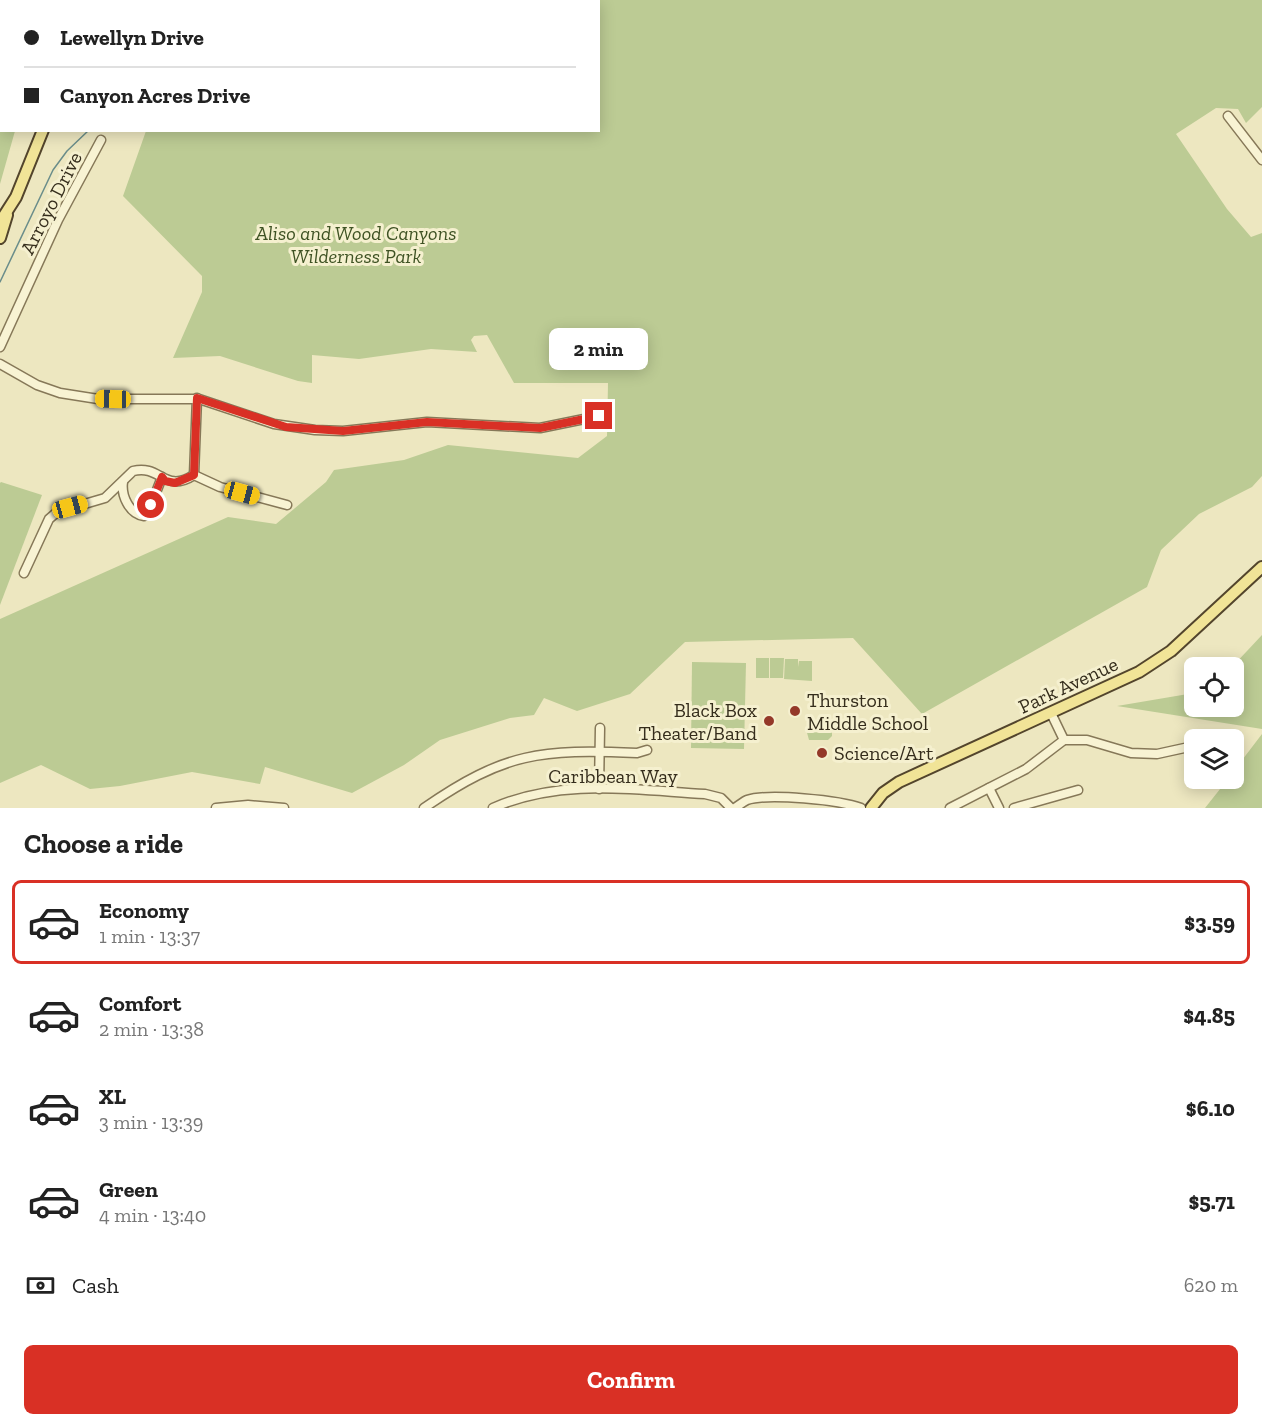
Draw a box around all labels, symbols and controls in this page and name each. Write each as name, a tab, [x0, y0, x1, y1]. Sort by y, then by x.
text: Lewellyn Drive	[60, 24, 204, 51]
text: Canyon Acres Drive	[60, 82, 250, 109]
street label: Arroyo Drive	[15, 148, 87, 258]
park label: Aliso and Wood Canyons Wilderness Park	[254, 221, 457, 268]
callout: 2 min	[550, 329, 648, 371]
text: 2 min	[574, 337, 623, 361]
car	[95, 390, 131, 408]
route end	[585, 402, 612, 429]
car	[222, 480, 262, 506]
route start	[137, 491, 164, 518]
car	[50, 494, 90, 520]
street label: Park Avenue	[1014, 652, 1122, 718]
map controls	[1184, 657, 1244, 789]
button: locate	[1184, 657, 1244, 717]
place label: Thurston Middle School	[807, 688, 928, 735]
place label: Black Box Theater/Band	[639, 698, 757, 745]
marker: Thurston Middle School	[788, 704, 802, 718]
marker: Black Box Theater/Band	[762, 714, 776, 728]
button: layers	[1184, 729, 1244, 789]
place label: Science/Art	[834, 741, 934, 765]
marker: Science/Art	[815, 746, 829, 760]
street label: Caribbean Way	[548, 764, 679, 788]
text: Choose a ride	[24, 828, 183, 860]
icon: car	[27, 895, 81, 949]
text: Economy	[99, 897, 189, 924]
text: $3.59	[1184, 909, 1235, 936]
text: 1 min · 13:37	[99, 924, 200, 948]
icon: car	[27, 988, 81, 1042]
text: Comfort	[99, 990, 181, 1017]
text: $4.85	[1183, 1002, 1235, 1029]
text: 2 min · 13:38	[99, 1017, 204, 1041]
icon: car	[27, 1081, 81, 1135]
text: XL	[99, 1083, 126, 1110]
text: $6.10	[1186, 1095, 1235, 1122]
text: 3 min · 13:39	[99, 1110, 203, 1134]
icon: car	[27, 1174, 81, 1228]
text: Green	[99, 1176, 158, 1203]
text: $5.71	[1189, 1188, 1235, 1215]
text: 4 min · 13:40	[99, 1203, 206, 1227]
icon: cash	[24, 1269, 57, 1302]
text: Cash	[72, 1272, 119, 1299]
text: 620 m	[1184, 1273, 1238, 1297]
button: Confirm	[24, 1345, 1238, 1414]

